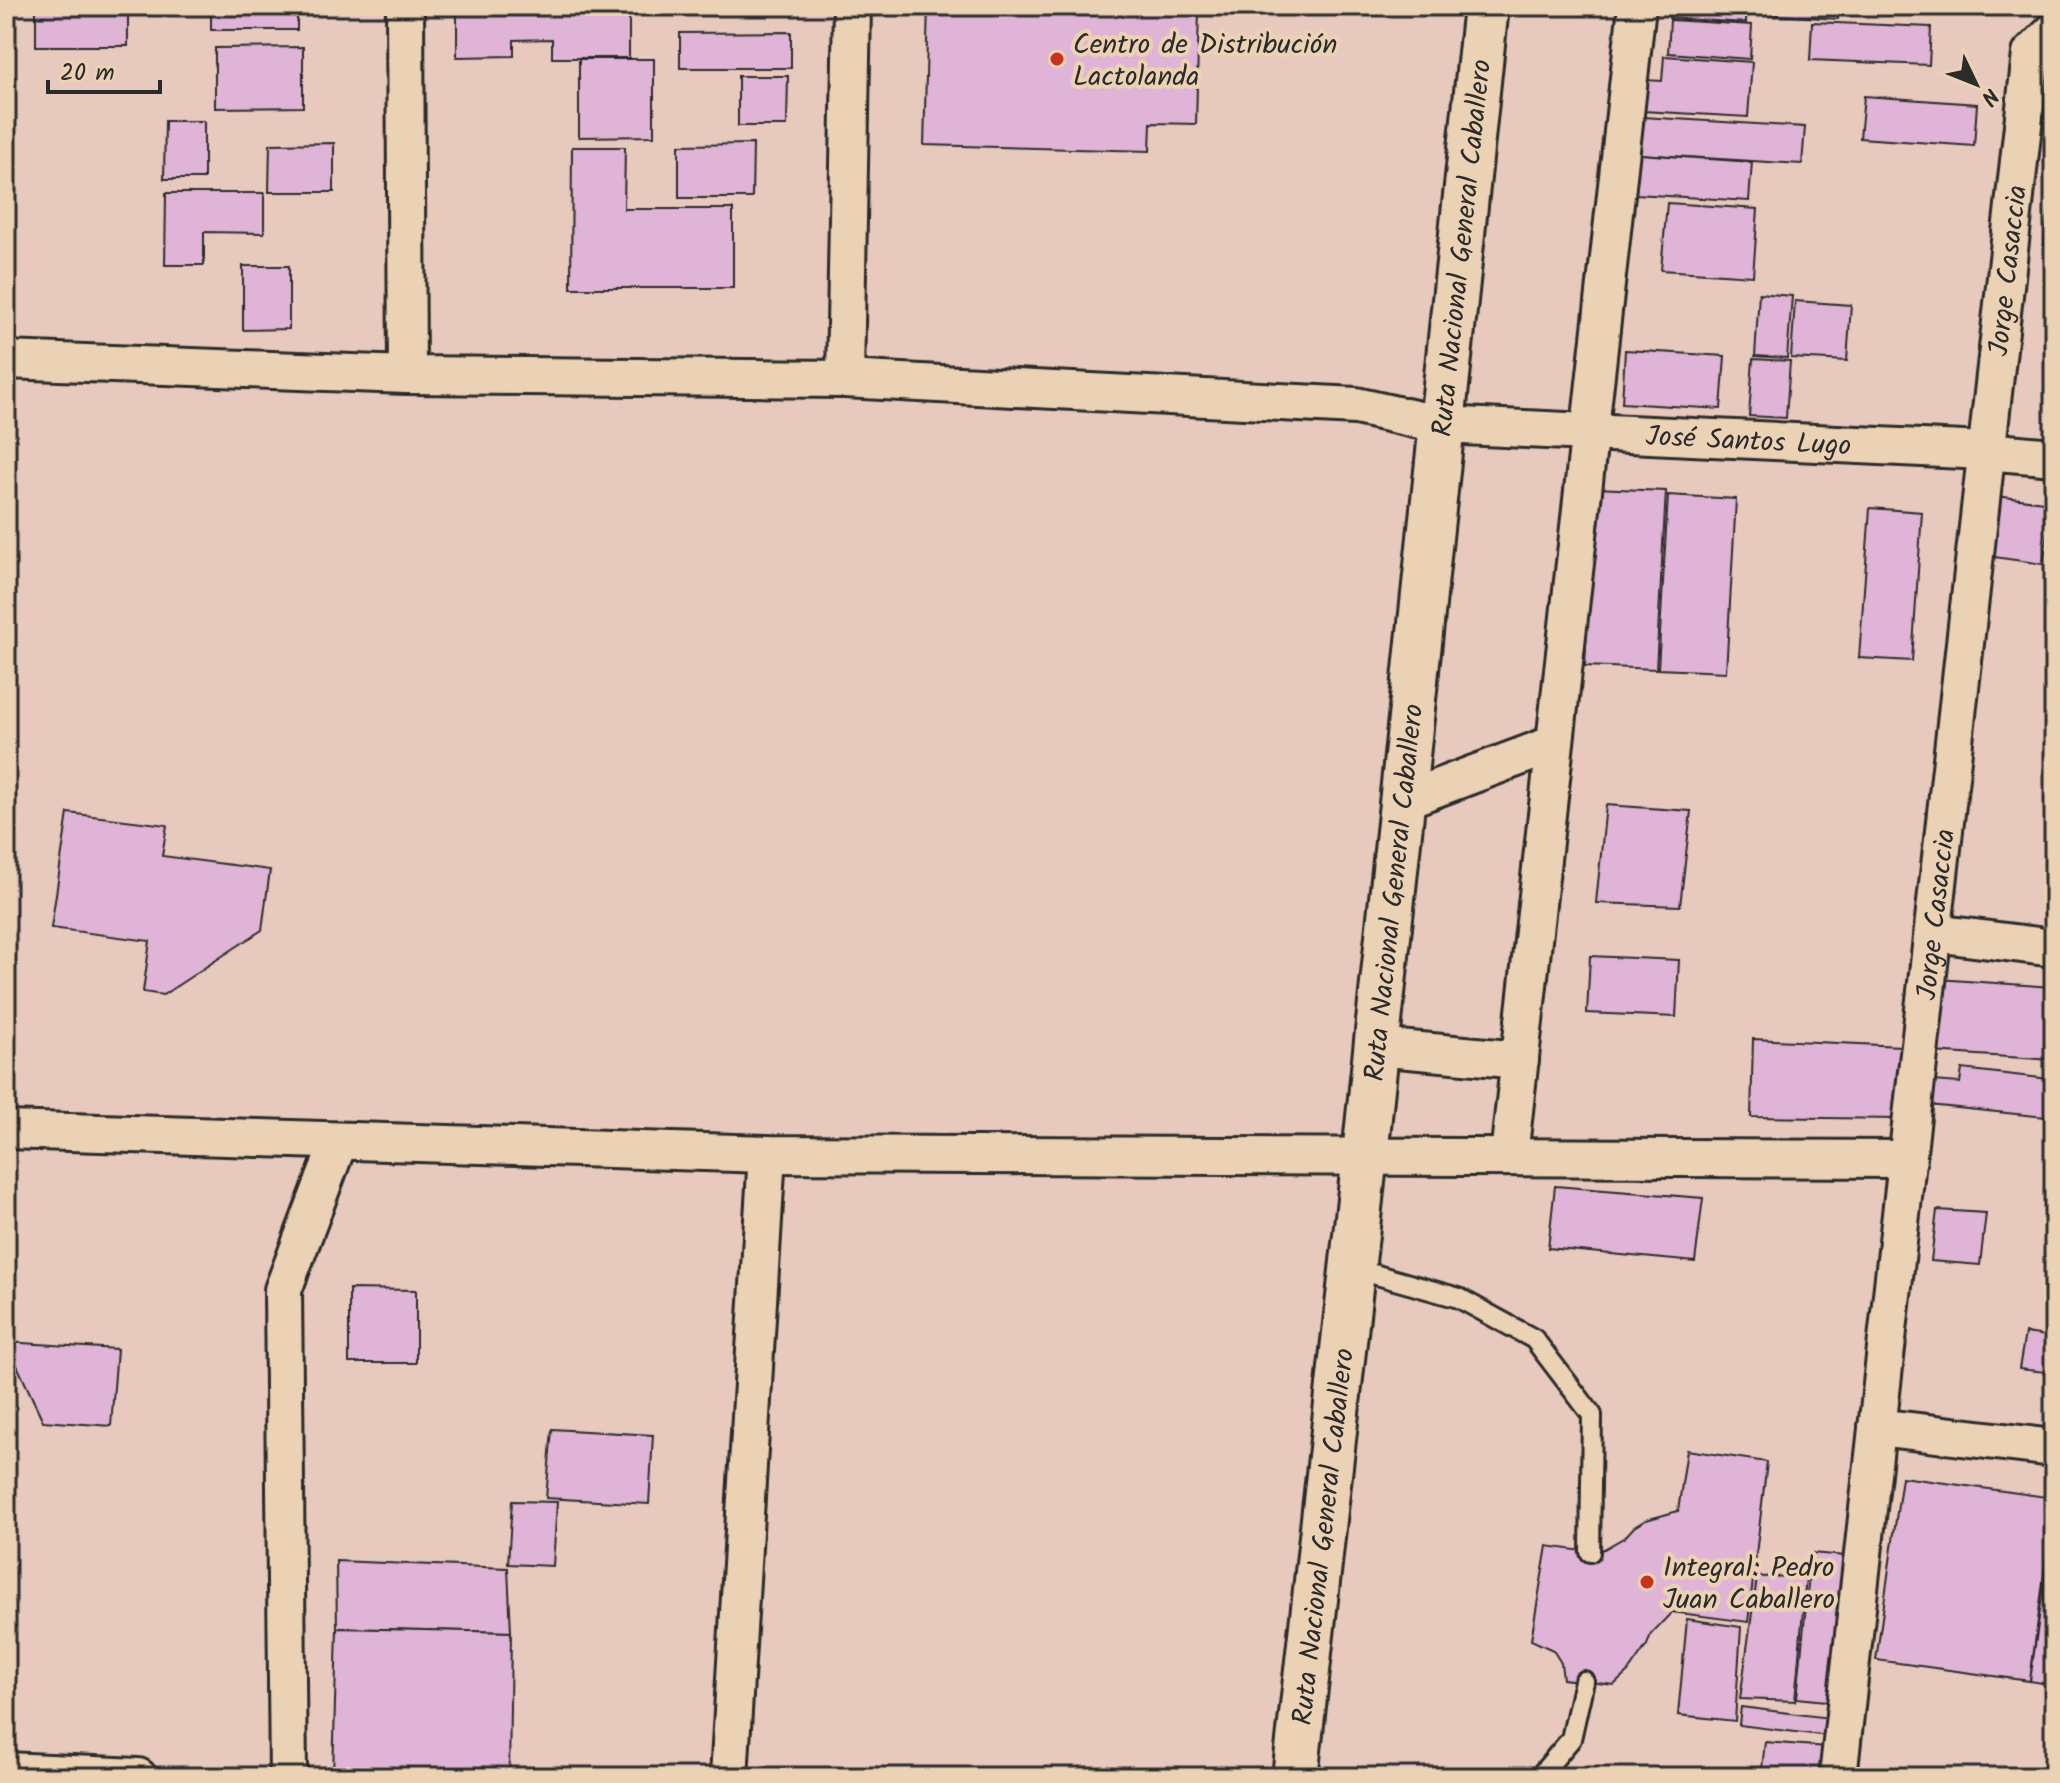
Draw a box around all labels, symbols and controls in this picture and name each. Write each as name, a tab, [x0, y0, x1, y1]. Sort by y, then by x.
place label: Centro de Distribución Lactolanda	[1073, 23, 1337, 100]
scale bar	[48, 44, 160, 94]
north arrow	[1936, 44, 2016, 124]
marker: Centro de Distribución Lactolanda	[1048, 50, 1066, 68]
text: 20 m	[60, 54, 115, 93]
street label: Ruta Nacional General Caballero	[1421, 57, 1505, 439]
text: N	[1971, 79, 2006, 113]
street label: Jorge Casaccia	[1977, 183, 2041, 359]
street label: José Santos Lugo	[1645, 415, 1852, 470]
street label: Ruta Nacional General Caballero	[1353, 702, 1437, 1083]
street label: Jorge Casaccia	[1905, 827, 1969, 1003]
street label: Ruta Nacional General Caballero	[1281, 1346, 1368, 1728]
place label: Integral: Pedro Juan Caballero	[1663, 1546, 1835, 1623]
marker: Integral: Pedro Juan Caballero	[1638, 1573, 1656, 1591]

